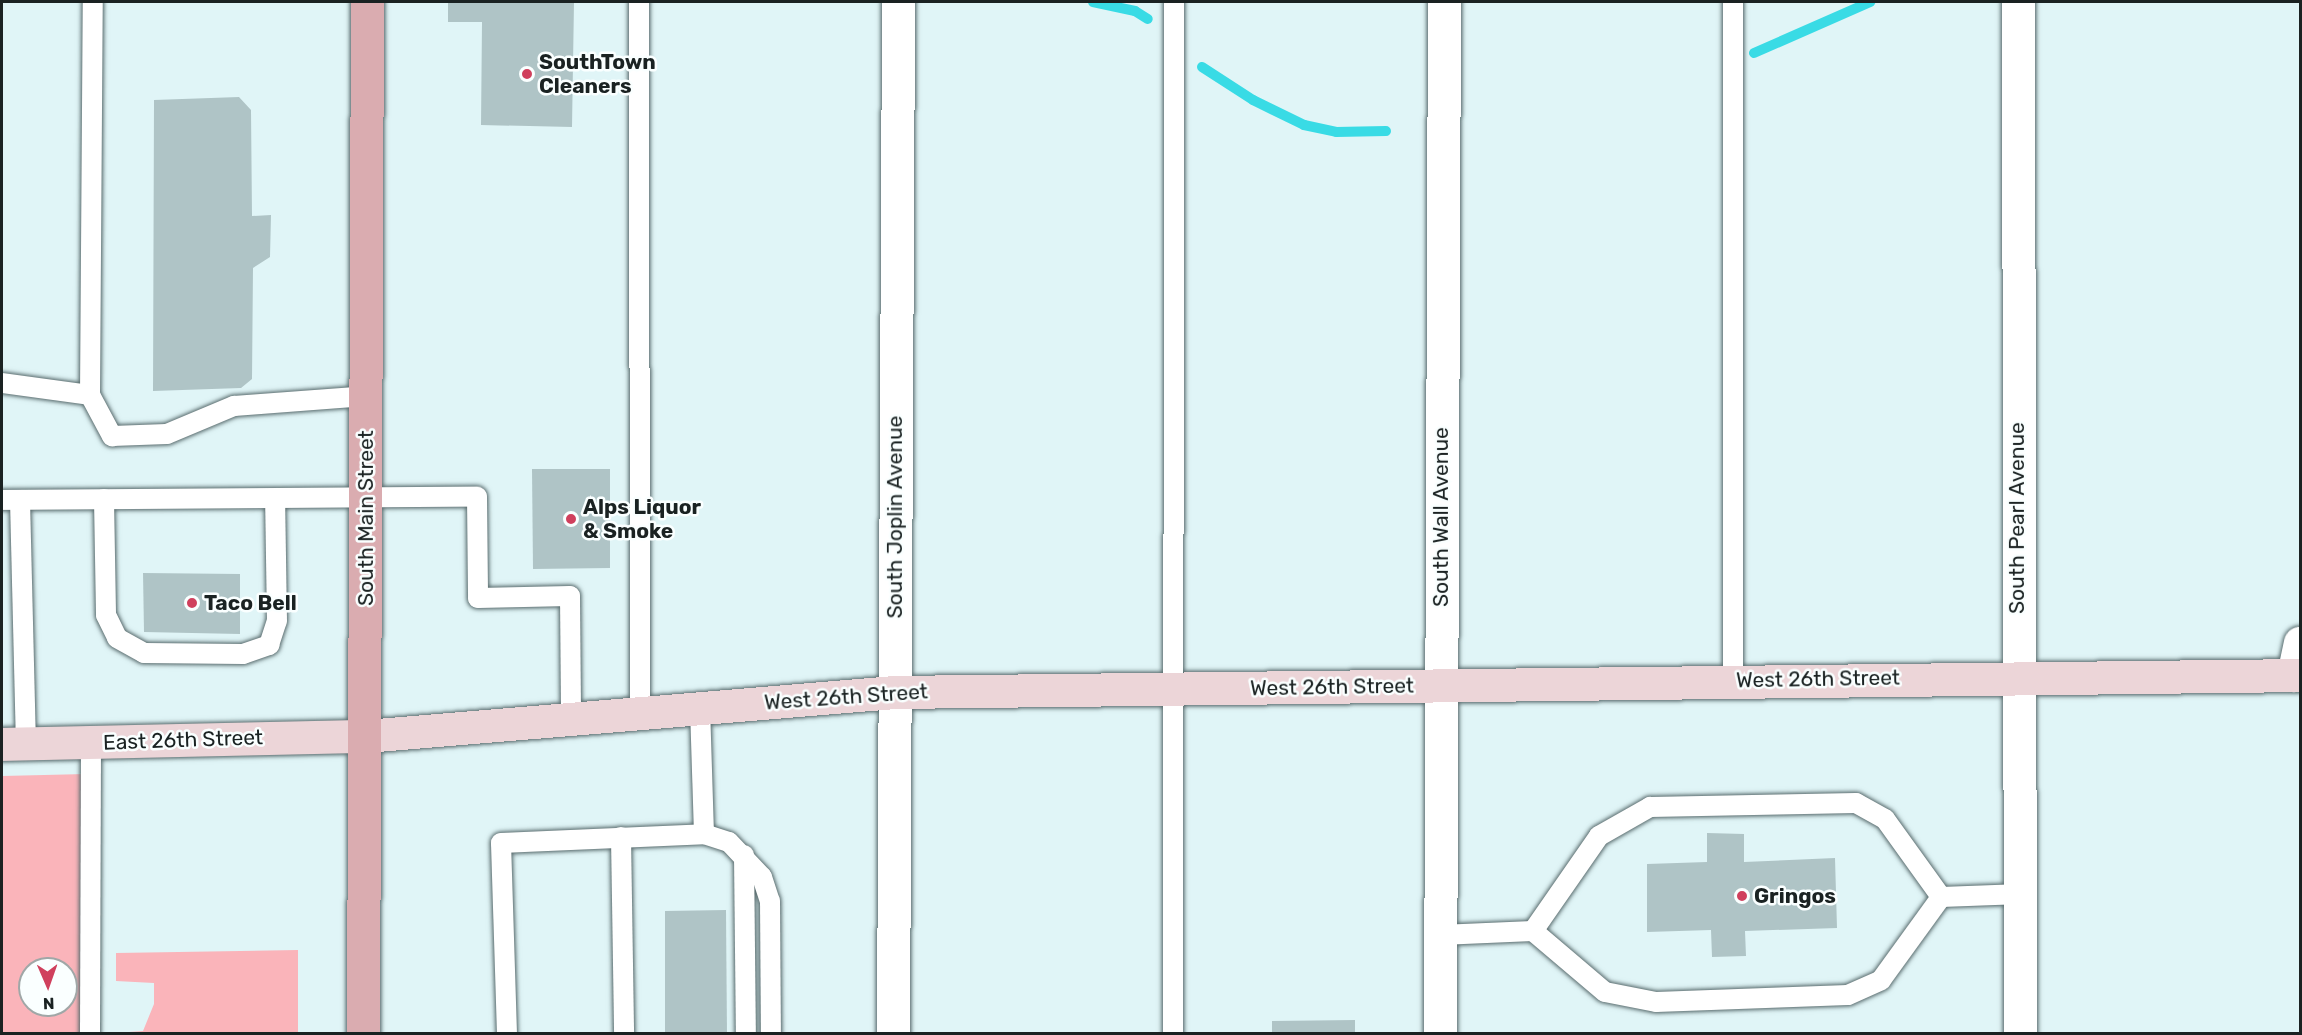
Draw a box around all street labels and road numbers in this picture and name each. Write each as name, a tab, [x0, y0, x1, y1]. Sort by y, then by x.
street label: South Joplin Avenue	[882, 415, 908, 619]
street label: South Pearl Avenue	[2004, 422, 2030, 614]
street label: South Wall Avenue	[1428, 427, 1454, 607]
street label: South Main Street	[353, 430, 379, 606]
street label: West 26th Street	[1736, 665, 1900, 693]
street label: West 26th Street	[1250, 673, 1414, 701]
street label: West 26th Street	[763, 679, 929, 715]
street label: East 26th Street	[103, 725, 263, 755]

